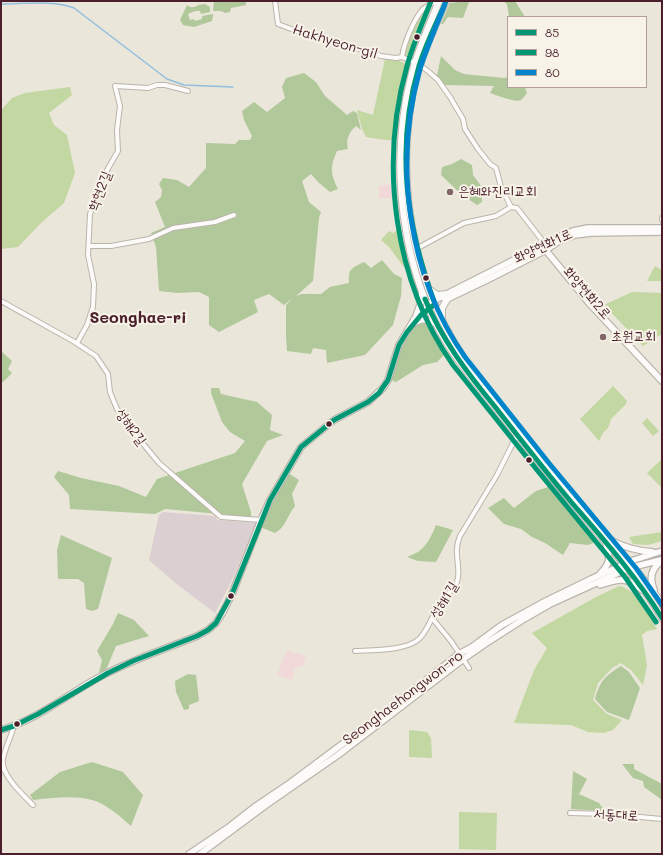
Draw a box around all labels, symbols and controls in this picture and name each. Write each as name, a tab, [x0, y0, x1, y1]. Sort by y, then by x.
legend	[507, 16, 647, 88]
street label: Hakhyeon-gil	[291, 21, 379, 63]
text: 85	[545, 24, 559, 40]
unlabelled marker	[412, 32, 422, 42]
text: 98	[545, 44, 559, 60]
text: 80	[545, 64, 560, 80]
street label: 학현2길	[85, 169, 115, 213]
place label: 은혜와진리교회	[458, 184, 537, 200]
marker: 은혜와진리교회	[445, 187, 455, 197]
street label: 화양현화1로	[511, 225, 575, 267]
street label: 화양현화2로	[560, 263, 614, 323]
unlabelled marker	[421, 273, 431, 283]
district label: Seonghae-ri	[89, 308, 187, 328]
place label: 초원교회	[611, 329, 656, 345]
marker: 초원교회	[598, 332, 608, 342]
street label: 성해2길	[112, 405, 150, 449]
unlabelled marker	[324, 419, 334, 429]
unlabelled marker	[524, 455, 534, 465]
street label: 성해1길	[426, 579, 462, 621]
unlabelled marker	[226, 591, 236, 601]
street label: Seonghaehongwon-ro	[340, 647, 466, 749]
unlabelled marker	[12, 719, 22, 729]
street label: 서동대로	[593, 805, 639, 825]

